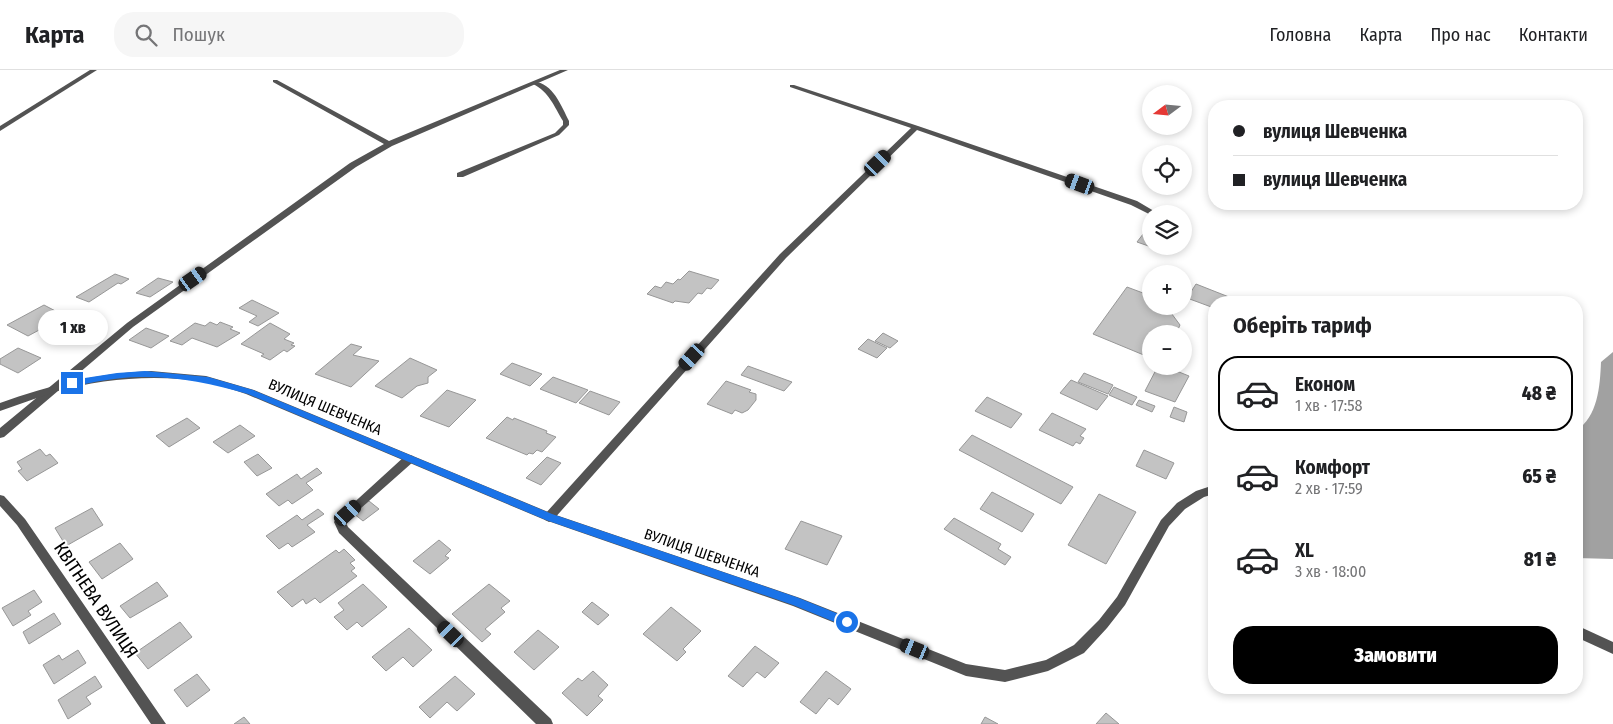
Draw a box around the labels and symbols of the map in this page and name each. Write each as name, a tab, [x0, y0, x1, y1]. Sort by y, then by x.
north arrow	[1142, 85, 1192, 135]
car	[861, 147, 894, 179]
car	[1063, 172, 1096, 196]
car	[176, 264, 209, 294]
callout: 1 хв	[37, 310, 107, 346]
car	[676, 341, 707, 373]
route end	[61, 372, 83, 394]
street label: ВУЛИЦЯ ШЕВЧЕНКА	[266, 375, 384, 439]
car	[331, 497, 364, 529]
street label: ВУЛИЦЯ ШЕВЧЕНКА	[642, 525, 762, 581]
street label: КВІТНЕВА ВУЛИЦЯ	[49, 538, 143, 662]
route start	[836, 611, 858, 633]
car	[434, 618, 467, 650]
car	[898, 636, 931, 662]

